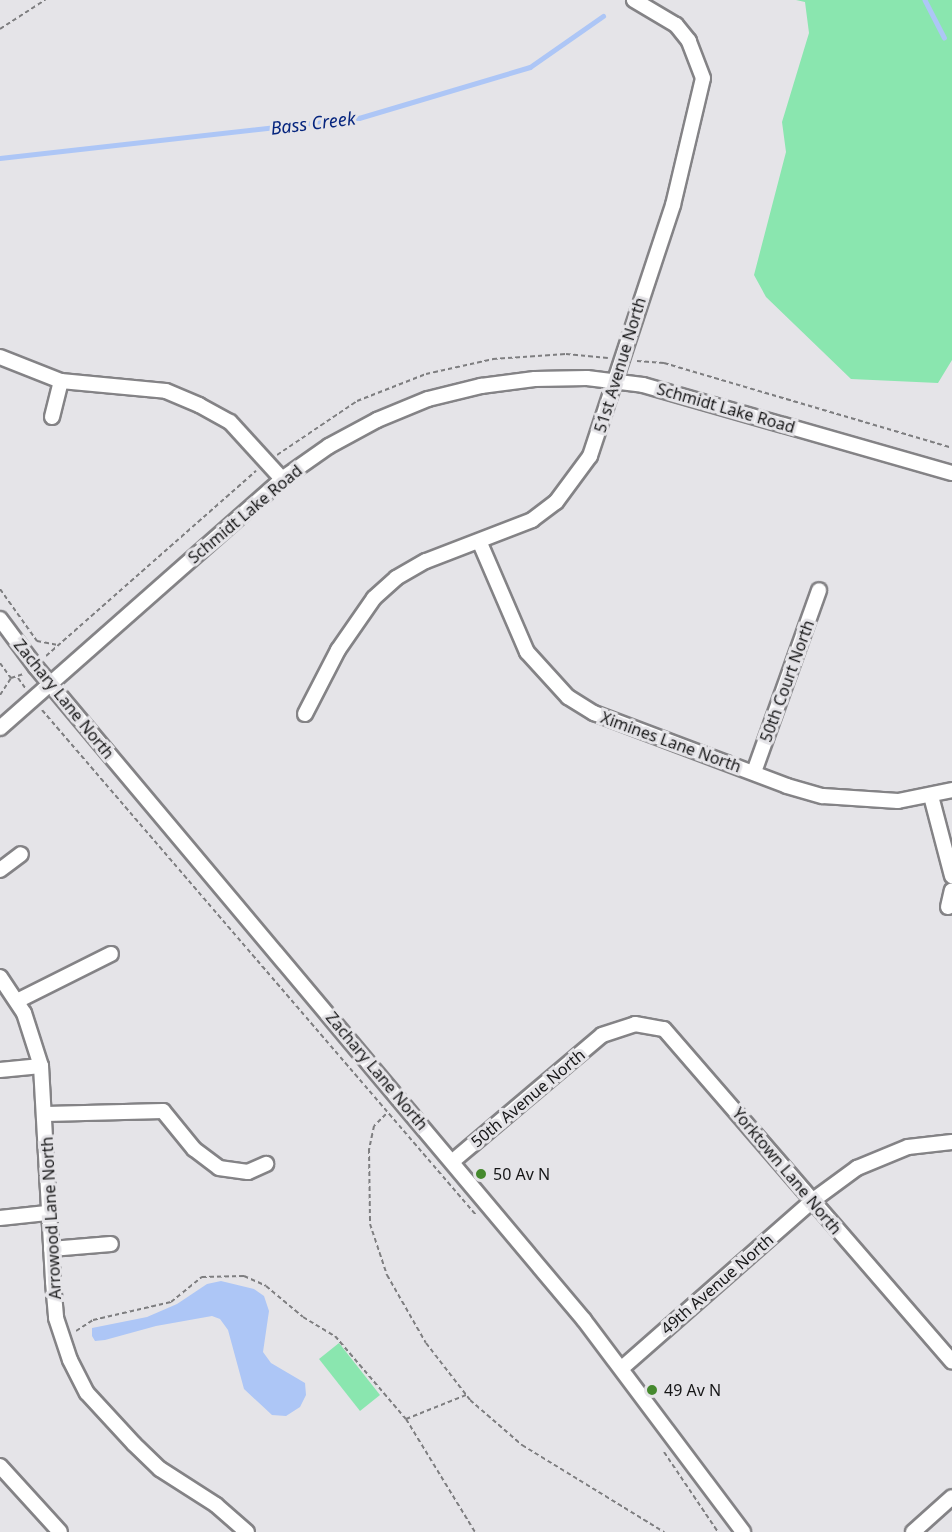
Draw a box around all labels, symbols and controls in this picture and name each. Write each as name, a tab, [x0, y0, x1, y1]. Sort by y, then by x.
water label: Bass Creek	[269, 107, 357, 139]
street label: 51st Avenue North	[590, 295, 650, 435]
street label: Schmidt Lake Road	[655, 379, 797, 437]
street label: Schmidt Lake Road	[184, 461, 306, 567]
street label: 50th Court North	[756, 617, 818, 745]
street label: Zachary Lane North	[10, 635, 118, 763]
street label: Ximines Lane North	[598, 708, 744, 776]
street label: Zachary Lane North	[322, 1008, 432, 1134]
street label: 50th Avenue North	[467, 1045, 589, 1151]
street label: Yorktown Lane North	[728, 1104, 846, 1238]
street label: Arrowood Lane North	[37, 1136, 65, 1300]
place label: 50 Av N	[493, 1164, 550, 1184]
marker: 50 Av N	[474, 1167, 488, 1181]
street label: 49th Avenue North	[657, 1230, 777, 1338]
place label: 49 Av N	[664, 1380, 721, 1400]
marker: 49 Av N	[645, 1383, 659, 1397]

